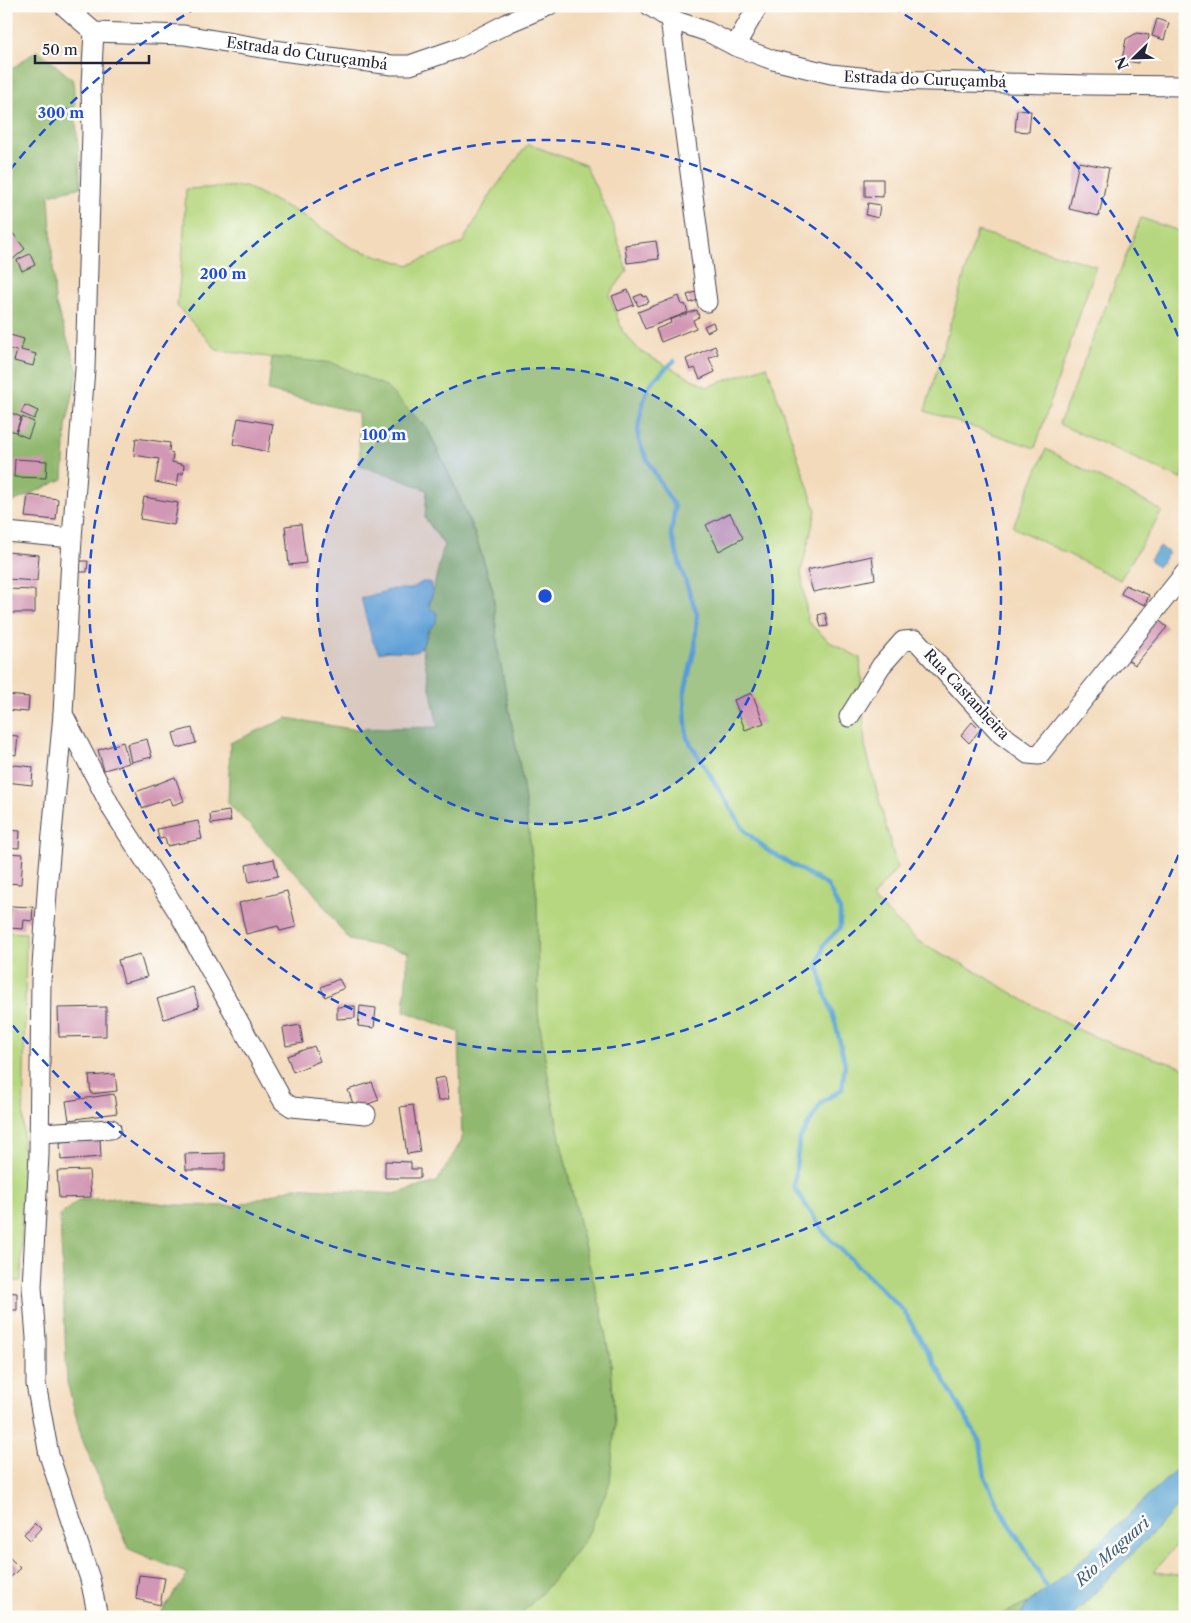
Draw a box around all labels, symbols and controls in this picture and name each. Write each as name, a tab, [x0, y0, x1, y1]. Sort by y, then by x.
scale bar	[35, 32, 149, 64]
street label: Estrada do Curuçambá	[225, 32, 389, 74]
north arrow	[1108, 32, 1158, 82]
text: 50 m	[42, 40, 78, 59]
text: N	[1111, 54, 1133, 72]
street label: Estrada do Curuçambá	[843, 67, 1007, 91]
text: 300 m	[38, 103, 84, 122]
text: 200 m	[200, 264, 246, 283]
text: 100 m	[362, 425, 406, 444]
centre of rings	[536, 587, 554, 605]
street label: Rua Castanheira	[920, 645, 1014, 743]
water label: Rio Maguari	[1069, 1512, 1154, 1591]

